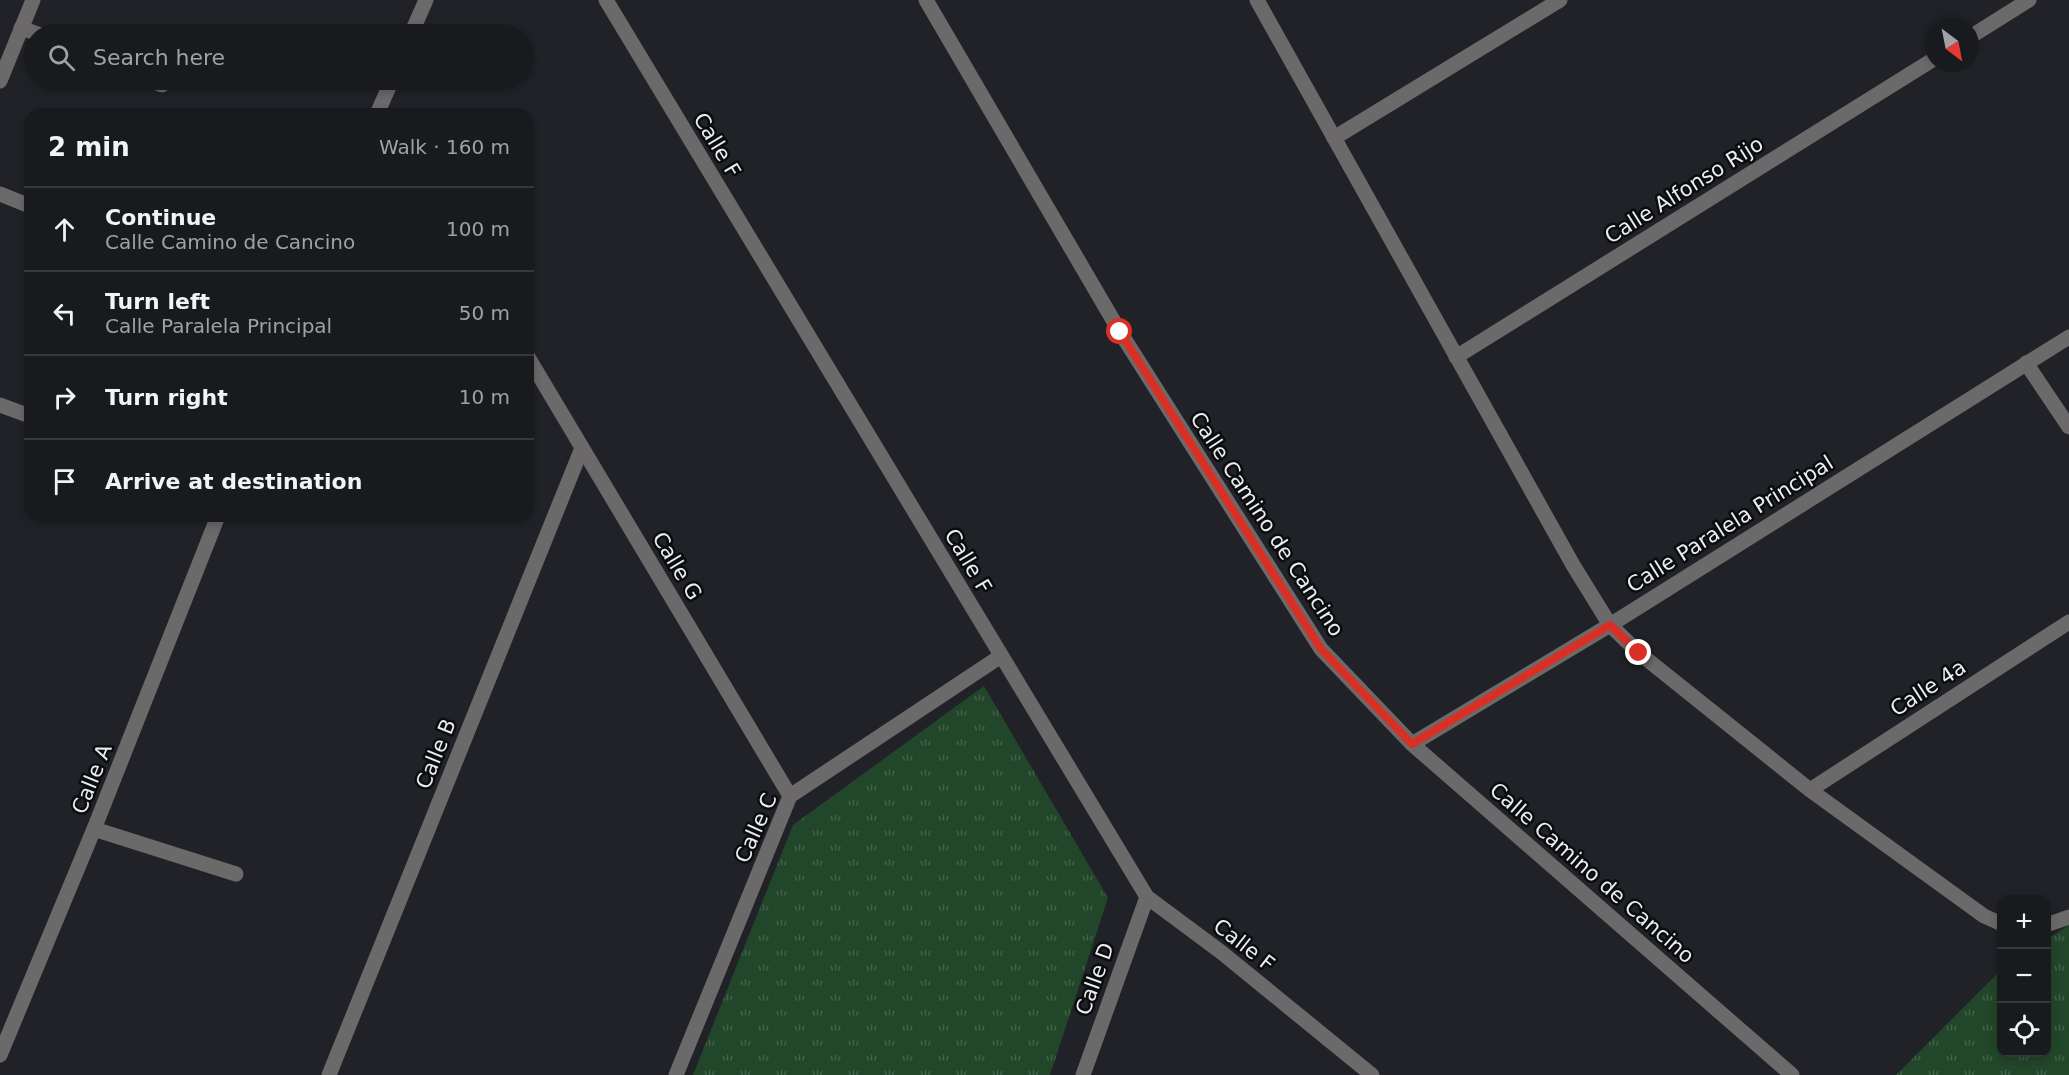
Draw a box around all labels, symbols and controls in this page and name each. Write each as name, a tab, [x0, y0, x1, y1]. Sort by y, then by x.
north arrow	[1925, 18, 1979, 72]
search box	[24, 24, 534, 90]
icon: search	[45, 41, 78, 74]
text: Search here	[93, 45, 225, 70]
street label: Calle F	[688, 108, 746, 182]
text: 2 min	[48, 132, 130, 162]
street label: Calle Alfonso Rijo	[1600, 132, 1768, 248]
text: Walk · 160 m	[379, 135, 510, 159]
text: Continue	[105, 205, 216, 230]
icon: ahead	[48, 213, 81, 246]
text: 100 m	[446, 217, 510, 241]
text: Calle Camino de Cancino	[105, 230, 355, 254]
text: Turn left	[105, 289, 210, 314]
icon: left	[48, 297, 81, 330]
text: 50 m	[459, 301, 510, 325]
text: Calle Paralela Principal	[105, 314, 332, 338]
route start	[1106, 318, 1132, 344]
icon: right	[48, 381, 81, 414]
text: Turn right	[105, 385, 228, 410]
text: 10 m	[459, 385, 510, 409]
street label: Calle Camino de Cancino	[1185, 407, 1349, 641]
street label: Calle Paralela Principal	[1623, 451, 1837, 597]
icon: arrive	[48, 465, 81, 498]
text: Arrive at destination	[105, 469, 362, 494]
street label: Calle F	[939, 524, 997, 598]
street label: Calle G	[647, 528, 707, 604]
route end	[1625, 639, 1651, 665]
street label: Calle 4a	[1886, 655, 1970, 721]
street label: Calle B	[411, 716, 461, 792]
street label: Calle A	[67, 740, 117, 817]
street label: Calle Camino de Cancino	[1485, 778, 1699, 968]
street label: Calle C	[730, 790, 782, 866]
map controls	[1997, 895, 2051, 1057]
button: +	[1997, 895, 2051, 949]
street label: Calle F	[1209, 914, 1279, 976]
street label: Calle D	[1071, 940, 1119, 1018]
button: −	[1997, 949, 2051, 1003]
button: locate	[1997, 1003, 2051, 1057]

